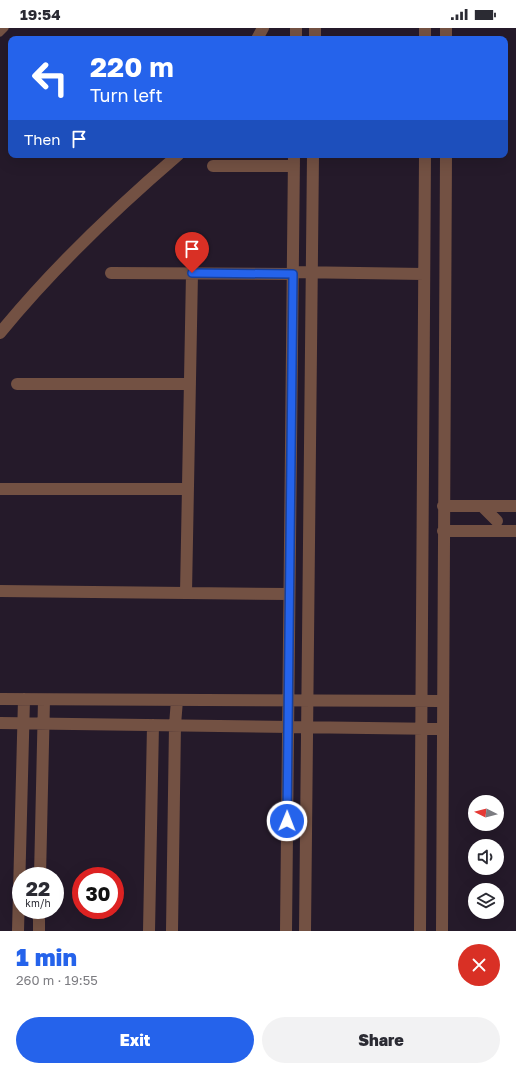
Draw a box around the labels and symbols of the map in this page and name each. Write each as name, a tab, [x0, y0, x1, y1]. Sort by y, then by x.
pin	[175, 232, 209, 273]
north arrow	[468, 795, 504, 831]
position arrow	[266, 800, 308, 842]
speed limit sign: 30	[72, 867, 124, 919]

